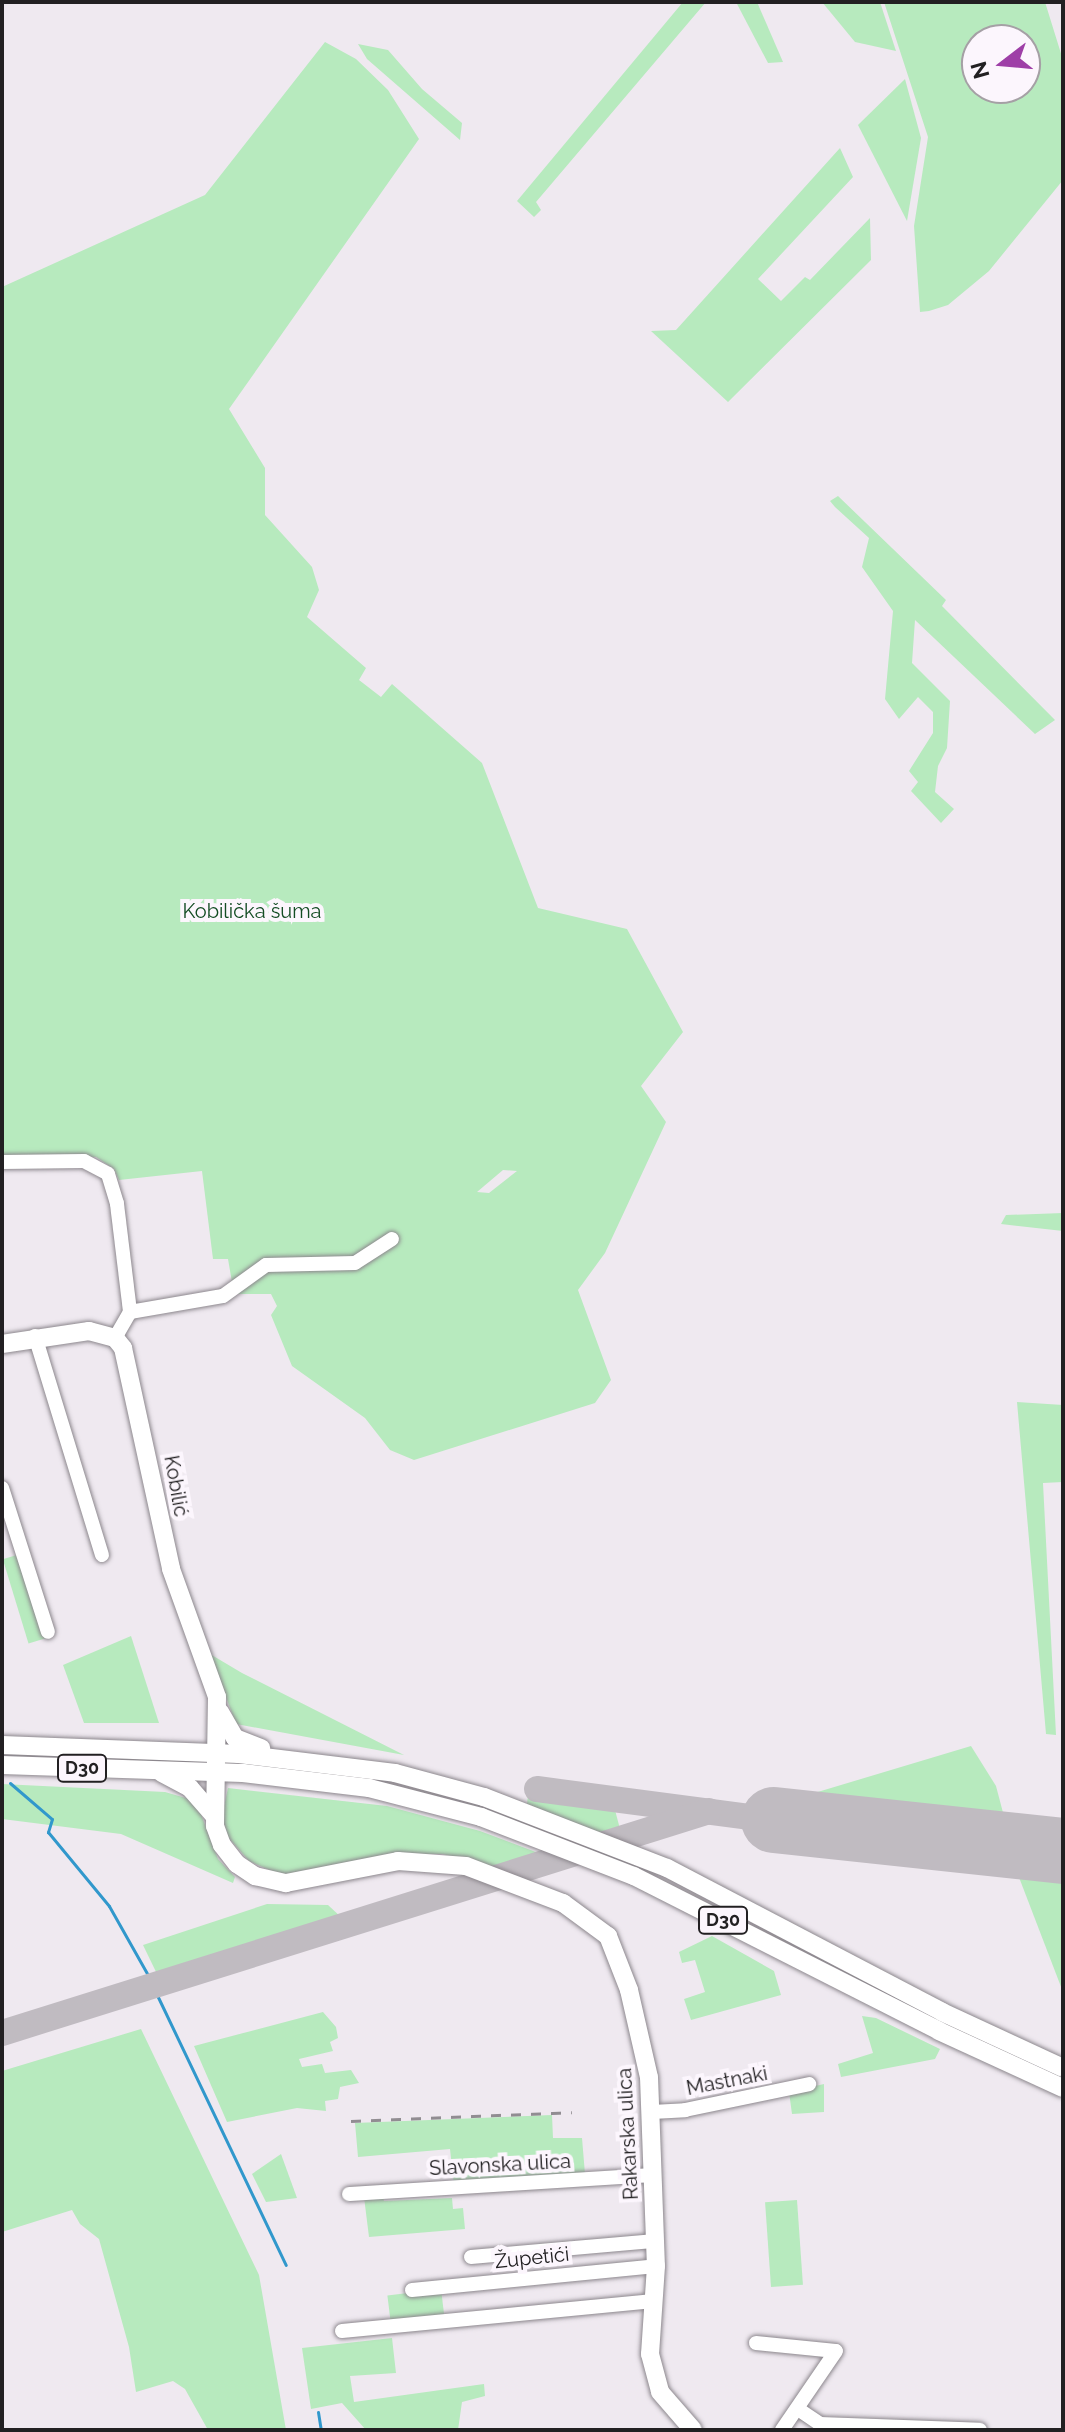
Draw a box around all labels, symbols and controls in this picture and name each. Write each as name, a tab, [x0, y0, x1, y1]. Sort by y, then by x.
north arrow	[961, 24, 1041, 104]
text: N	[965, 58, 995, 82]
park label: Kobilička šuma	[183, 899, 321, 923]
street label: Kobilić	[159, 1454, 193, 1518]
road number: D30	[56, 1754, 108, 1782]
road number: D30	[697, 1906, 749, 1934]
street label: Mastnaki	[684, 2061, 770, 2101]
street label: Rakarska ulica	[613, 2067, 643, 2201]
street label: Slavonska ulica	[429, 2149, 571, 2181]
street label: Župetići	[494, 2242, 570, 2274]

